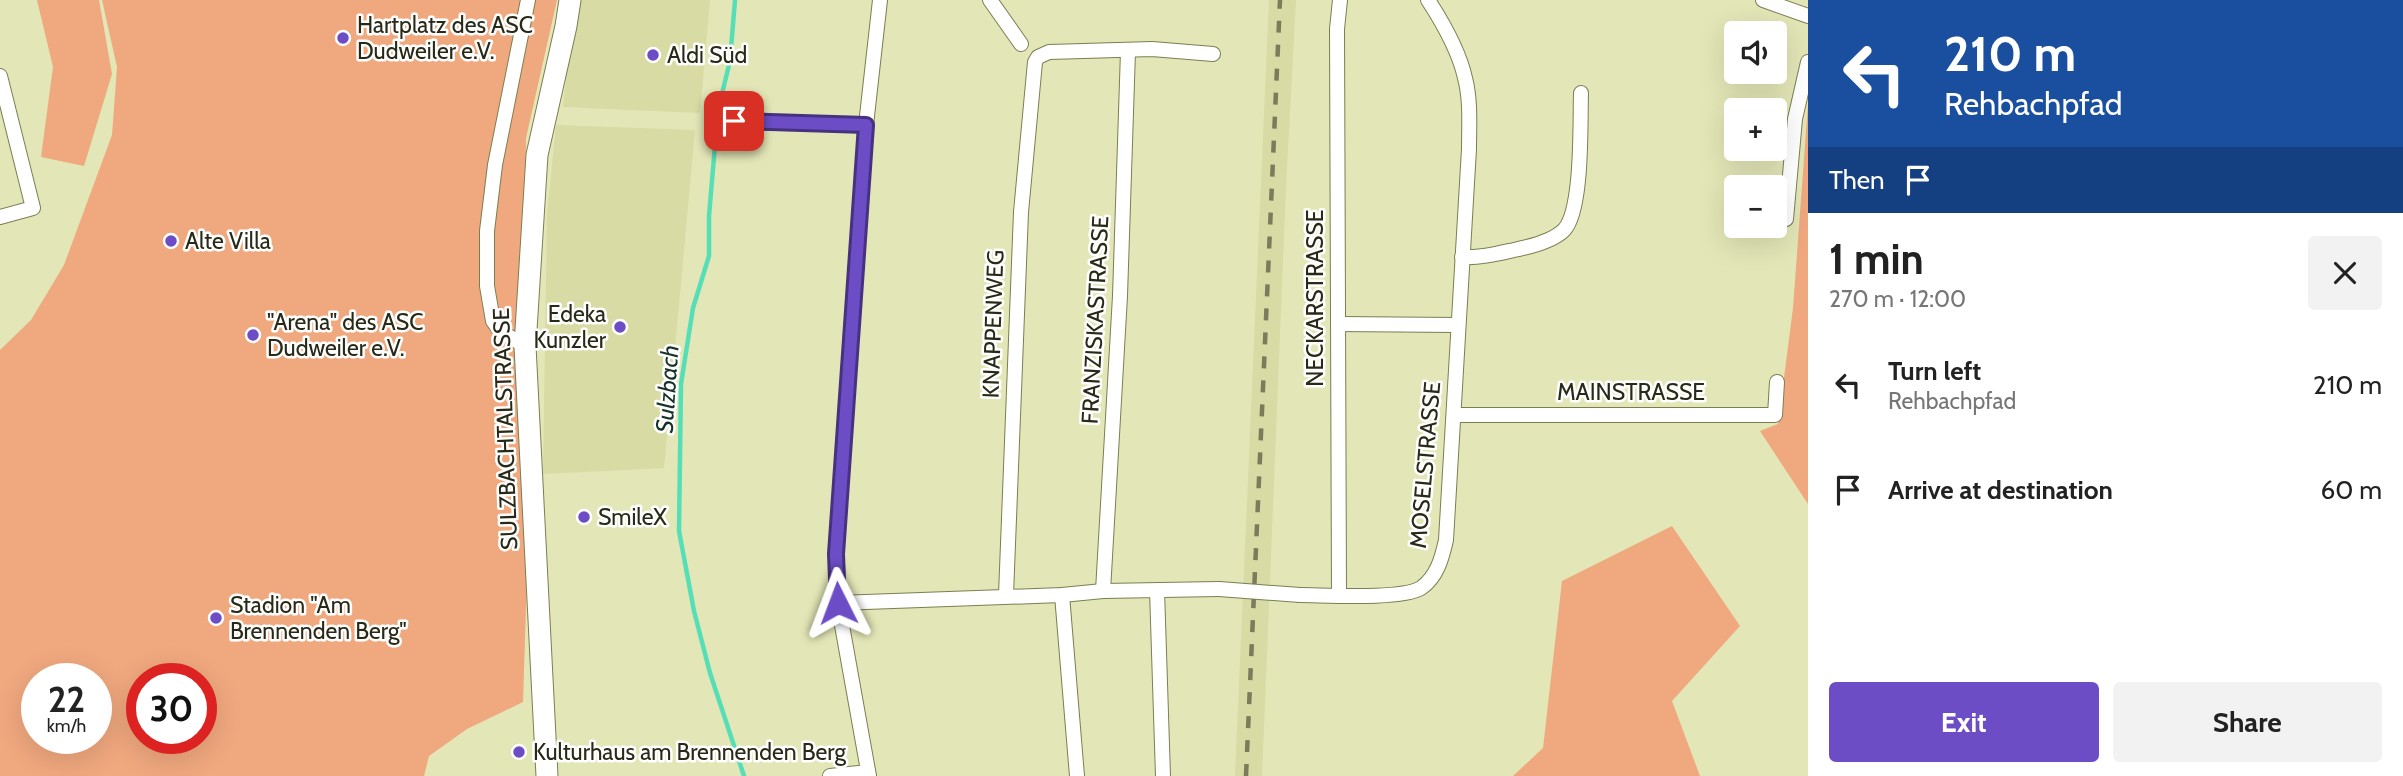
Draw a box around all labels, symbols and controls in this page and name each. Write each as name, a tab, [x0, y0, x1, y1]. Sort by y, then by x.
place label: Hartplatz des ASC Dudweiler e.V.	[357, 11, 533, 65]
map controls	[1724, 21, 1787, 238]
button: sound	[1724, 21, 1787, 84]
text: 210 m	[1944, 24, 2076, 83]
icon: left	[1829, 28, 1920, 119]
marker: Hartplatz des ASC Dudweiler e.V.	[335, 30, 351, 46]
place label: Aldi Süd	[667, 41, 747, 69]
marker: Aldi Süd	[645, 47, 661, 63]
text: Rehbachpfad	[1944, 84, 2123, 123]
pin	[704, 91, 764, 151]
button: +	[1724, 98, 1787, 161]
icon: arrive	[715, 102, 753, 140]
icon: arrive	[1899, 161, 1937, 199]
text: Then	[1829, 164, 1885, 196]
button: −	[1724, 175, 1787, 238]
street label: NECKARSTRASSE	[1301, 209, 1329, 387]
street label: FRANZISKASTRASSE	[1076, 215, 1114, 425]
place label: Alte Villa	[185, 227, 271, 255]
marker: Alte Villa	[163, 233, 179, 249]
text: 1 min	[1829, 233, 1924, 285]
button: close	[2308, 236, 2382, 310]
street label: KNAPPENWEG	[976, 249, 1010, 399]
text: 270 m · 12:00	[1829, 285, 1966, 313]
place label: Edeka Kunzler	[533, 300, 607, 354]
street label: SULZBACHTALSTRASSE	[487, 307, 523, 551]
place label: "Arena" des ASC Dudweiler e.V.	[267, 308, 423, 362]
marker: Edeka Kunzler	[612, 319, 628, 335]
marker: "Arena" des ASC Dudweiler e.V.	[245, 327, 261, 343]
water label: Sulzbach	[649, 344, 685, 434]
text: Turn left	[1888, 355, 1981, 387]
icon: left	[1829, 366, 1867, 404]
text: 210 m	[2313, 369, 2382, 401]
street label: MAINSTRASSE	[1557, 378, 1705, 406]
street label: MOSELSTRASSE	[1404, 380, 1446, 550]
text: Rehbachpfad	[1888, 387, 2016, 415]
icon: arrive	[1829, 471, 1867, 509]
text: Arrive at destination	[1888, 474, 2113, 506]
text: 60 m	[2320, 474, 2382, 506]
place label: SmileX	[598, 503, 667, 531]
marker: SmileX	[576, 509, 592, 525]
position arrow	[801, 566, 875, 640]
place label: Stadion "Am Brennenden Berg"	[230, 591, 407, 645]
marker: Stadion "Am Brennenden Berg"	[208, 610, 224, 626]
speed limit sign: 30	[126, 663, 217, 754]
text: 22	[48, 678, 85, 721]
button: Exit	[1829, 682, 2099, 762]
button: Share	[2113, 682, 2382, 762]
text: km/h	[47, 715, 86, 737]
place label: Kulturhaus am Brennenden Berg	[533, 738, 846, 766]
marker: Kulturhaus am Brennenden Berg	[511, 744, 527, 760]

